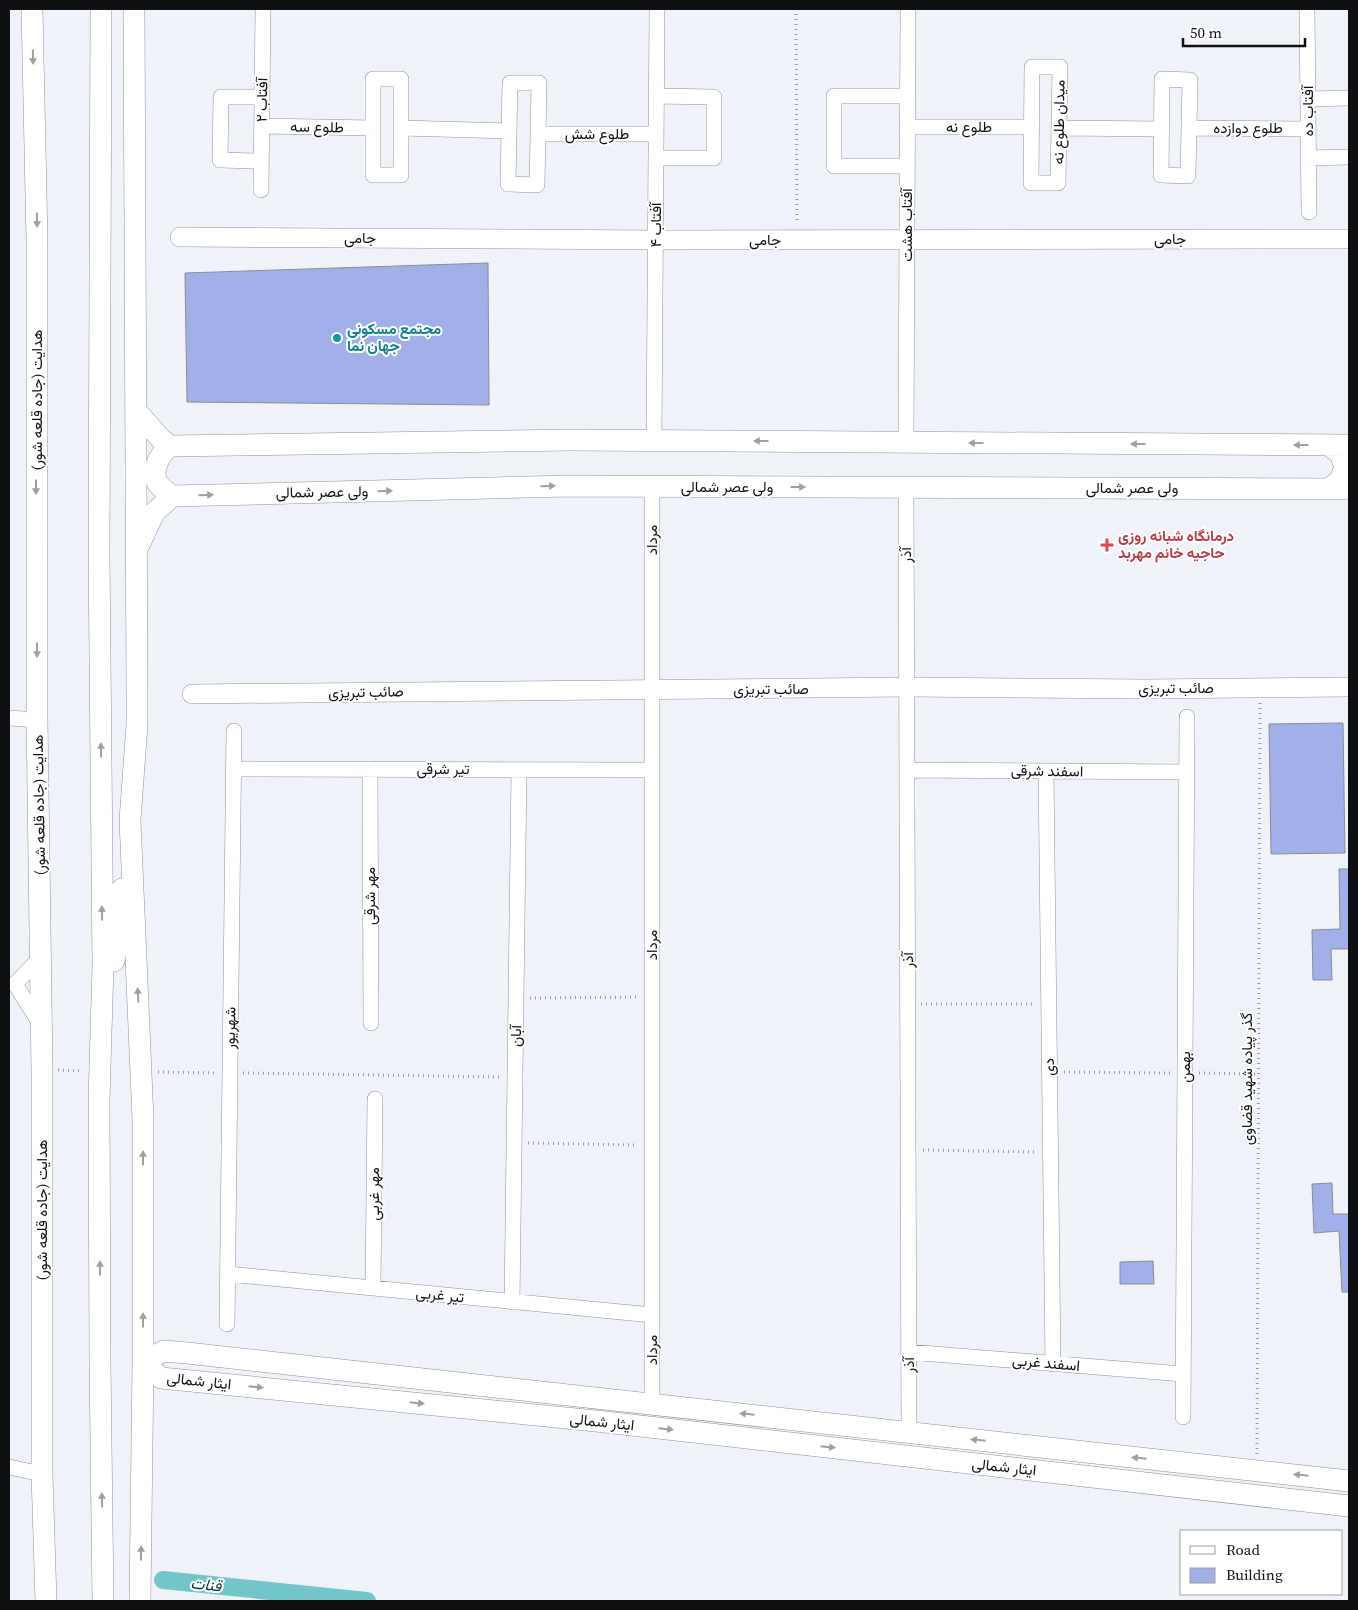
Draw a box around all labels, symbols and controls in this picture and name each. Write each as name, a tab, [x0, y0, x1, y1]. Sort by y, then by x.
scale bar	[1183, 15, 1306, 47]
text: 50 m	[1190, 22, 1222, 43]
one-way arrow	[29, 50, 37, 66]
street label: آفتاب ۲	[251, 76, 272, 122]
street label: میدان طلوع نه	[1047, 80, 1071, 164]
street label: آفتاب ده	[1297, 84, 1318, 136]
street label: طلوع سه	[290, 116, 344, 138]
street label: طلوع نه	[946, 116, 992, 138]
street label: طلوع دوازده	[1213, 117, 1283, 139]
street label: طلوع شش	[565, 123, 629, 145]
street label: آفتاب هشت	[896, 187, 917, 262]
street label: آفتاب ۴	[645, 201, 666, 248]
one-way arrow	[33, 212, 41, 228]
street label: جامی	[344, 227, 376, 248]
street label: جامی	[1154, 228, 1186, 249]
street label: جامی	[749, 229, 781, 250]
place label: مجتمع مسکونی جهان نما	[347, 318, 441, 356]
street label: هدایت (جاده قلعه شور)	[26, 330, 47, 470]
marker: مجتمع مسکونی جهان نما	[331, 332, 343, 344]
one-way arrow	[752, 437, 768, 445]
one-way arrow	[967, 439, 983, 447]
one-way arrow	[1130, 440, 1146, 448]
one-way arrow	[1292, 441, 1308, 449]
street label: ولی عصر شمالی	[681, 476, 773, 497]
street label: ولی عصر شمالی	[1086, 477, 1178, 498]
one-way arrow	[33, 480, 41, 496]
street label: ولی عصر شمالی	[275, 480, 368, 503]
one-way arrow	[540, 482, 556, 490]
one-way arrow	[790, 483, 806, 491]
one-way arrow	[378, 486, 394, 494]
one-way arrow	[198, 491, 214, 499]
street label: مرداد	[641, 525, 662, 555]
place label: درمانگاه شبانه‌ روزی حاجیه‌ خانم مهربد	[1118, 525, 1234, 563]
marker: درمانگاه شبانه‌ روزی حاجیه‌ خانم مهربد	[1100, 538, 1114, 552]
street label: آذر	[895, 546, 916, 564]
one-way arrow	[33, 642, 41, 658]
street label: صائب تبریزی	[1138, 677, 1214, 698]
street label: صائب تبریزی	[733, 678, 809, 699]
street label: صائب تبریزی	[328, 680, 404, 703]
street label: هدایت (جاده قلعه شور)	[27, 734, 50, 876]
one-way arrow	[97, 742, 105, 758]
street label: تیر شرقی	[416, 758, 470, 779]
street label: اسفند شرقی	[1011, 759, 1083, 782]
street label: مهر شرقی	[359, 867, 380, 925]
one-way arrow	[98, 904, 106, 920]
street label: مرداد	[641, 930, 662, 960]
street label: آذر	[897, 951, 918, 969]
one-way arrow	[133, 987, 141, 1003]
street label: شهریور	[219, 1006, 240, 1050]
street label: گذر پیاده شهید قضاوی	[1236, 1012, 1257, 1145]
street label: آبان	[505, 1023, 526, 1047]
street label: بهمن	[1174, 1051, 1195, 1083]
street label: دی	[1038, 1058, 1059, 1076]
street label: هدایت (جاده قلعه شور)	[31, 1140, 52, 1280]
one-way arrow	[139, 1149, 147, 1165]
street label: مهر غربی	[363, 1167, 384, 1221]
one-way arrow	[96, 1259, 104, 1275]
street label: تیر غربی	[415, 1282, 466, 1308]
one-way arrow	[139, 1312, 147, 1328]
street label: مرداد	[641, 1335, 662, 1365]
street label: اسفند غربی	[1011, 1349, 1081, 1376]
street label: آذر	[898, 1356, 919, 1374]
street label: ایثار شمالی	[166, 1367, 232, 1394]
one-way arrow	[248, 1384, 264, 1392]
one-way arrow	[410, 1399, 426, 1407]
street label: ایثار شمالی	[569, 1408, 635, 1435]
one-way arrow	[738, 1410, 754, 1418]
one-way arrow	[658, 1425, 674, 1433]
one-way arrow	[969, 1436, 985, 1444]
one-way arrow	[820, 1443, 836, 1451]
street label: ایثار شمالی	[971, 1453, 1037, 1480]
one-way arrow	[1131, 1454, 1147, 1462]
one-way arrow	[1292, 1471, 1308, 1479]
one-way arrow	[98, 1492, 106, 1508]
legend	[1180, 1530, 1343, 1595]
text: Road	[1226, 1539, 1260, 1560]
one-way arrow	[137, 1544, 145, 1560]
text: Building	[1226, 1564, 1283, 1585]
water label: قنات	[189, 1571, 224, 1597]

